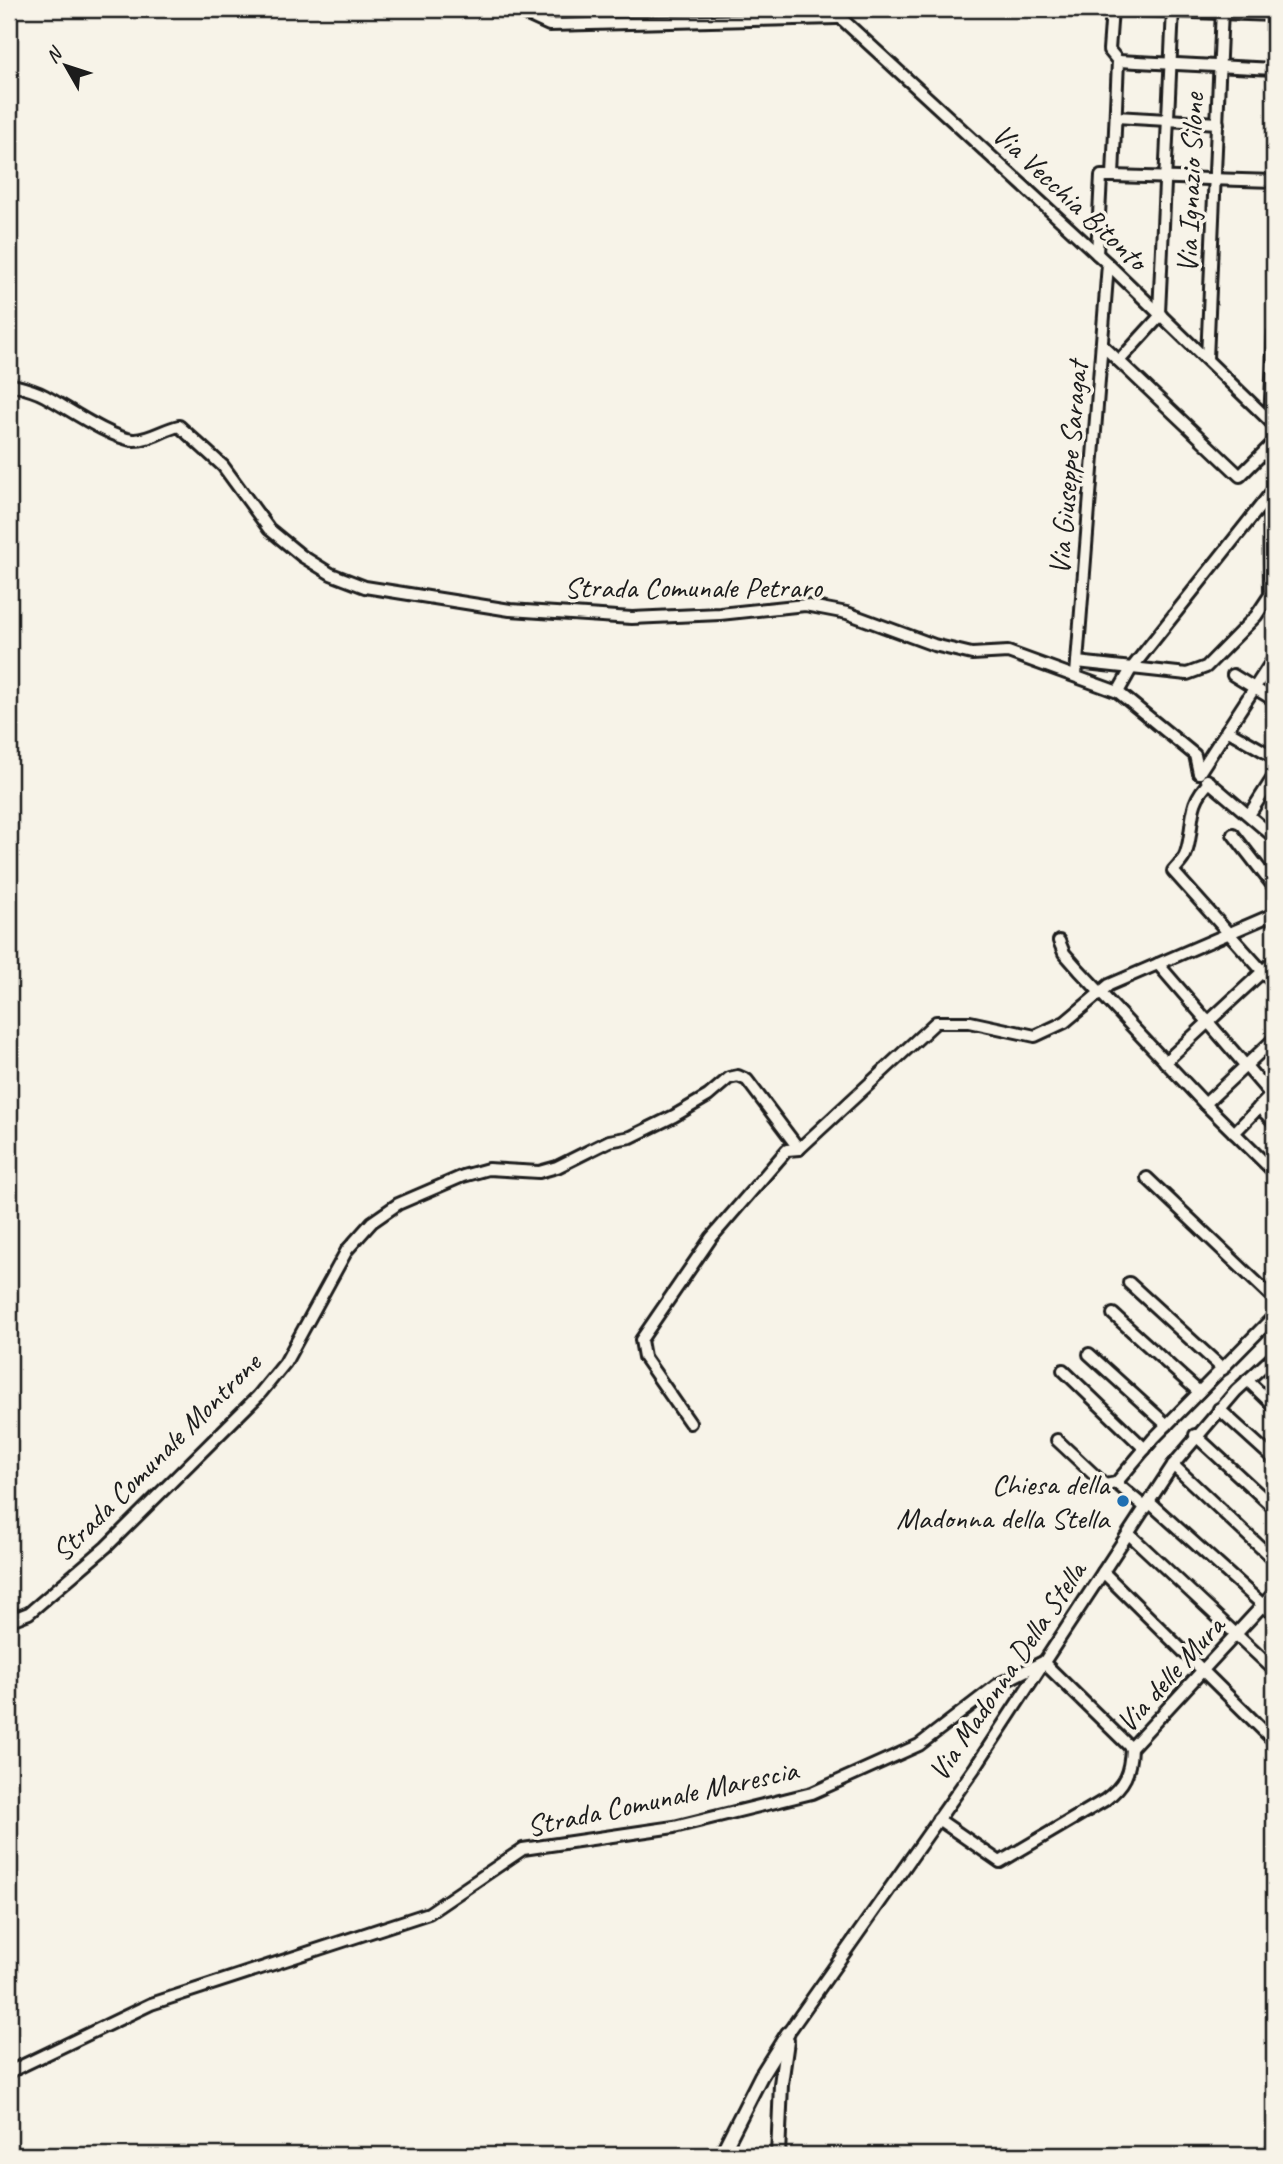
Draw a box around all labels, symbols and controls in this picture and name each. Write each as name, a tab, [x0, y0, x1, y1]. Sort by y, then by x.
north arrow	[32, 32, 102, 102]
text: N	[41, 41, 69, 68]
street label: Via Ignazio Silone	[1168, 90, 1212, 273]
street label: Via Vecchia Bitonto	[984, 115, 1158, 281]
street label: Via Giuseppe Saragat	[1040, 356, 1097, 576]
street label: Strada Comunale Petraro	[564, 568, 823, 606]
street label: Strada Comunale Montrone	[43, 1343, 270, 1570]
place label: Chiesa della Madonna della Stella	[896, 1465, 1111, 1537]
marker: Chiesa della Madonna della Stella	[1115, 1493, 1131, 1509]
street label: Via Madonna Della Stella	[920, 1552, 1096, 1788]
street label: Via delle Mura	[1108, 1606, 1234, 1740]
street label: Strada Comunale Marescia	[523, 1750, 803, 1845]

